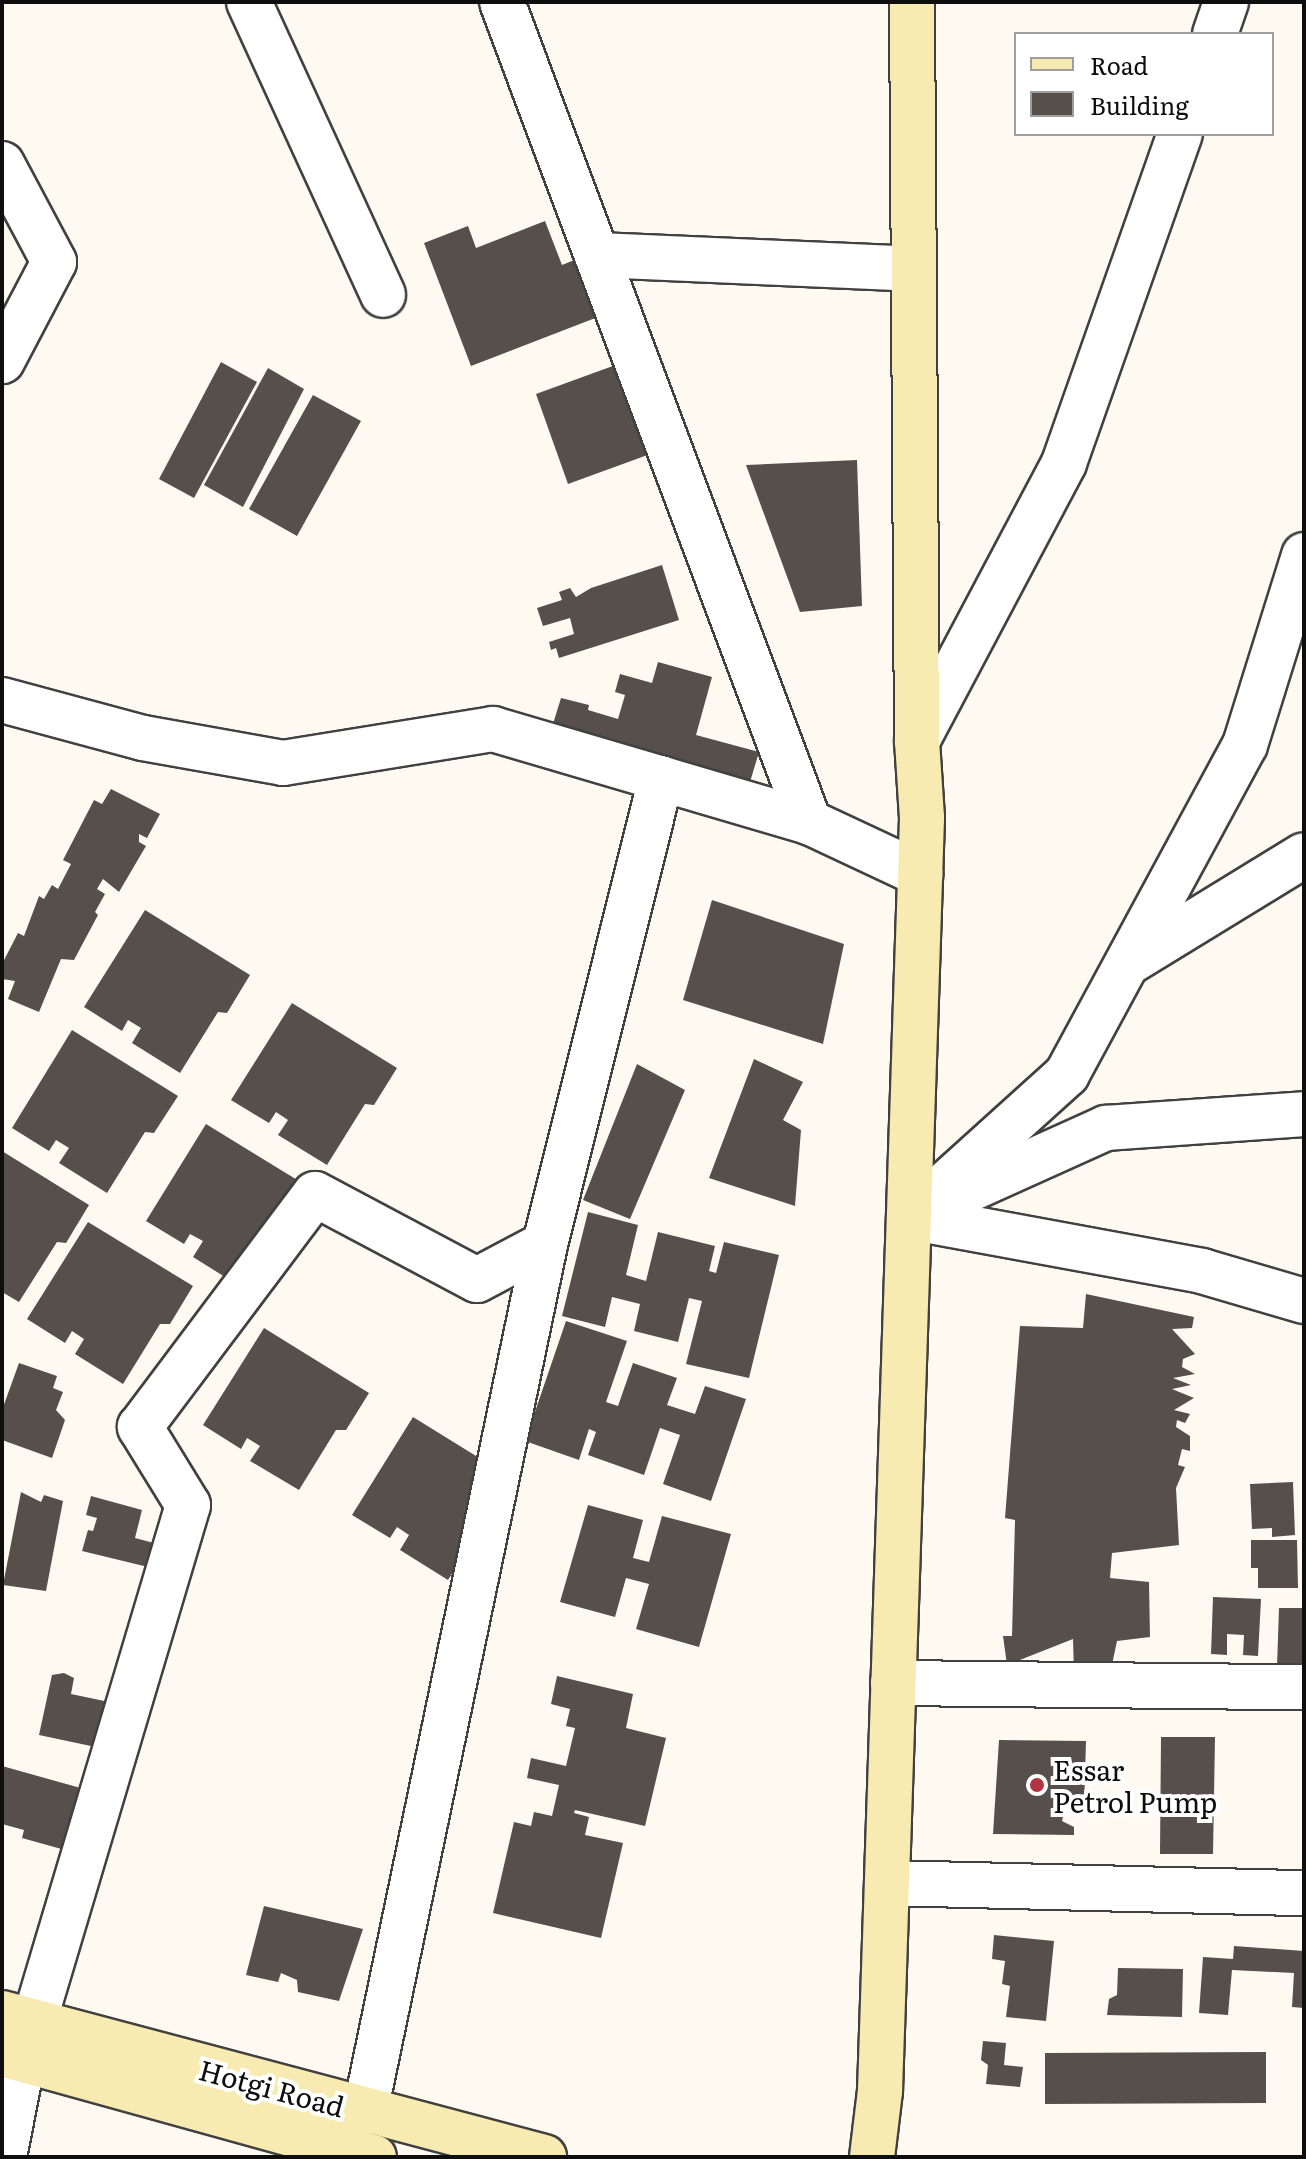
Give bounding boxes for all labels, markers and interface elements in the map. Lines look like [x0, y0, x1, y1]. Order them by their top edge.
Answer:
legend [1014, 32, 1274, 136]
text: Road [1090, 47, 1148, 82]
text: Building [1090, 87, 1189, 122]
place label: Essar Petrol Pump [1053, 1752, 1217, 1818]
marker: Essar Petrol Pump [1028, 1776, 1046, 1794]
street label: Hotgi Road [196, 2051, 348, 2123]

